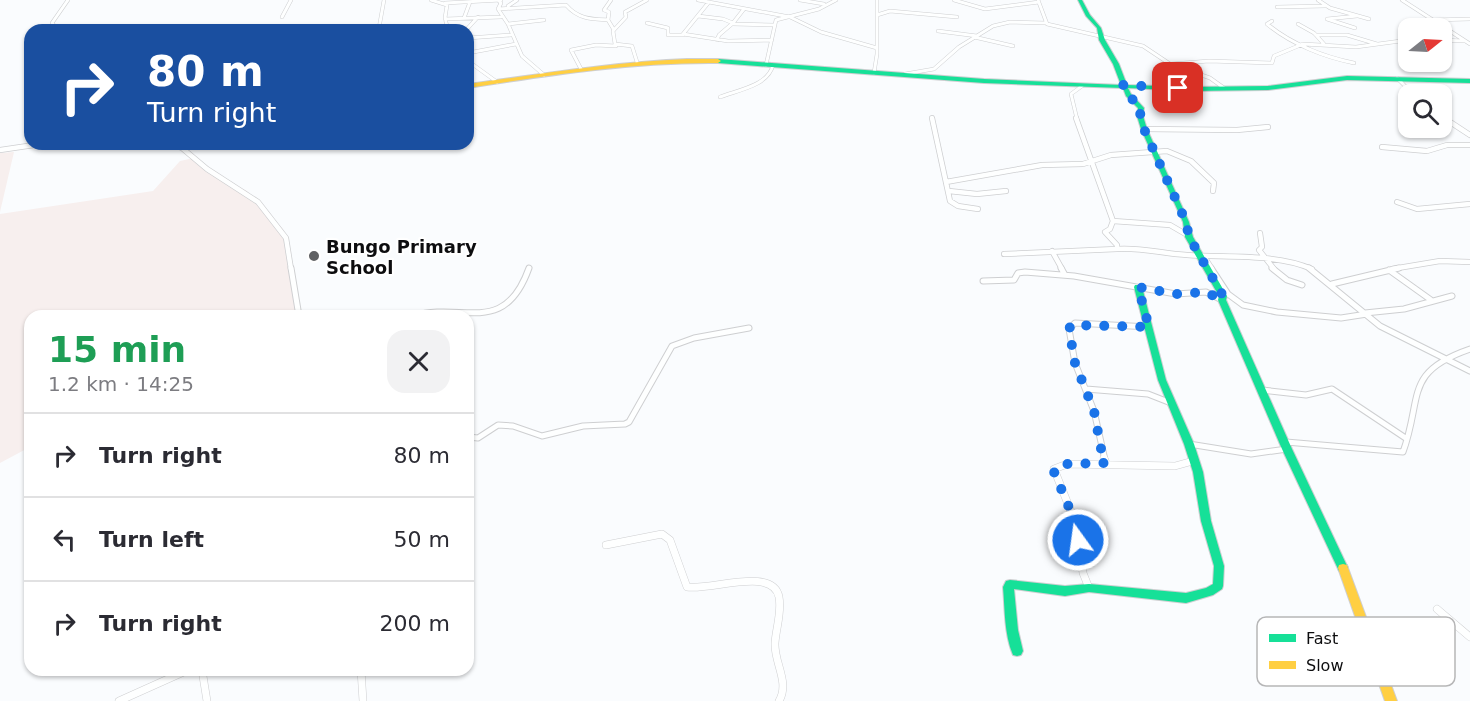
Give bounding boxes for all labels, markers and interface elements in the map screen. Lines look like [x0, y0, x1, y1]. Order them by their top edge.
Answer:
north arrow [1398, 18, 1452, 72]
map controls [1398, 18, 1452, 138]
text: 80 m [147, 47, 264, 96]
icon: right [48, 48, 126, 126]
pin [1152, 62, 1203, 113]
icon: arrive [1161, 71, 1194, 104]
button: search [1398, 84, 1452, 138]
text: Turn right [147, 97, 276, 128]
place label: Bungo Primary School [326, 236, 477, 278]
marker: Bungo Primary School [307, 249, 321, 263]
text: 15 min [48, 329, 186, 370]
button: close [387, 330, 450, 393]
text: 1.2 km · 14:25 [48, 372, 194, 396]
icon: right [48, 439, 81, 472]
text: Turn right [99, 443, 222, 468]
text: 80 m [394, 443, 450, 468]
position arrow [1046, 508, 1110, 572]
icon: left [48, 523, 81, 556]
text: Turn left [99, 527, 204, 552]
text: 50 m [394, 527, 450, 552]
icon: right [48, 607, 81, 640]
text: Turn right [99, 611, 222, 636]
text: 200 m [380, 611, 450, 636]
legend [1257, 617, 1455, 686]
text: Fast [1306, 629, 1338, 648]
text: Slow [1306, 656, 1343, 675]

